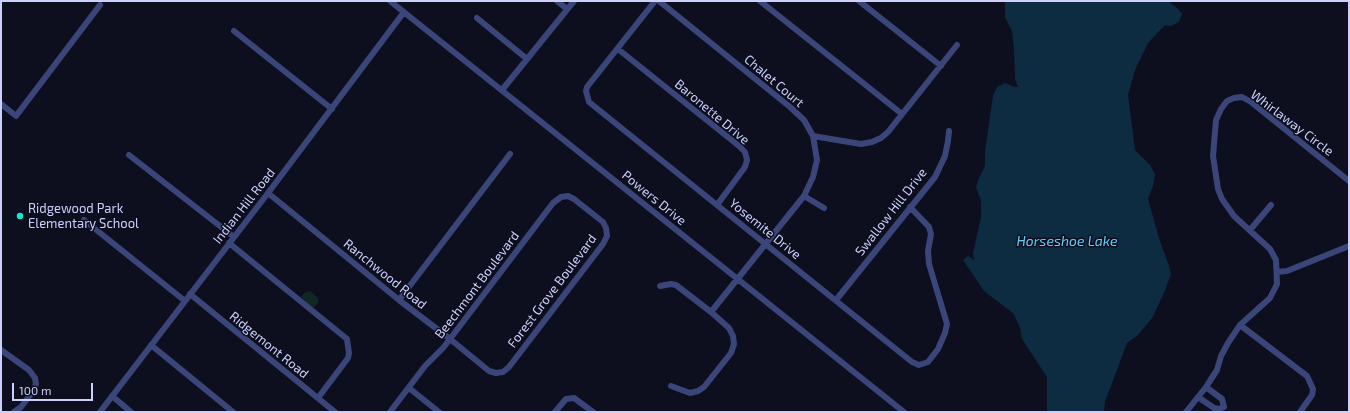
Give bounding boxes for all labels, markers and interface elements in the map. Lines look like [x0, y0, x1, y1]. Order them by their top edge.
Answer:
street label: Chalet Court [741, 52, 807, 110]
street label: Baronette Drive [671, 76, 753, 148]
street label: Whirlaway Circle [1247, 87, 1337, 159]
street label: Indian Hill Road [210, 165, 278, 247]
street label: Swallow Hill Drive [852, 165, 930, 259]
street label: Powers Drive [619, 167, 689, 229]
street label: Yosemite Drive [726, 195, 804, 263]
place label: Ridgewood Park Elementary School [28, 201, 139, 232]
marker: Ridgewood Park Elementary School [15, 211, 25, 221]
street label: Beechmont Boulevard [432, 228, 522, 342]
street label: Forest Grove Boulevard [504, 231, 600, 351]
water label: Horseshoe Lake [1017, 233, 1117, 249]
street label: Ranchwood Road [340, 236, 430, 312]
street label: Ridgemont Road [226, 308, 312, 382]
scale bar [14, 375, 95, 401]
text: 100 m [19, 383, 51, 397]

